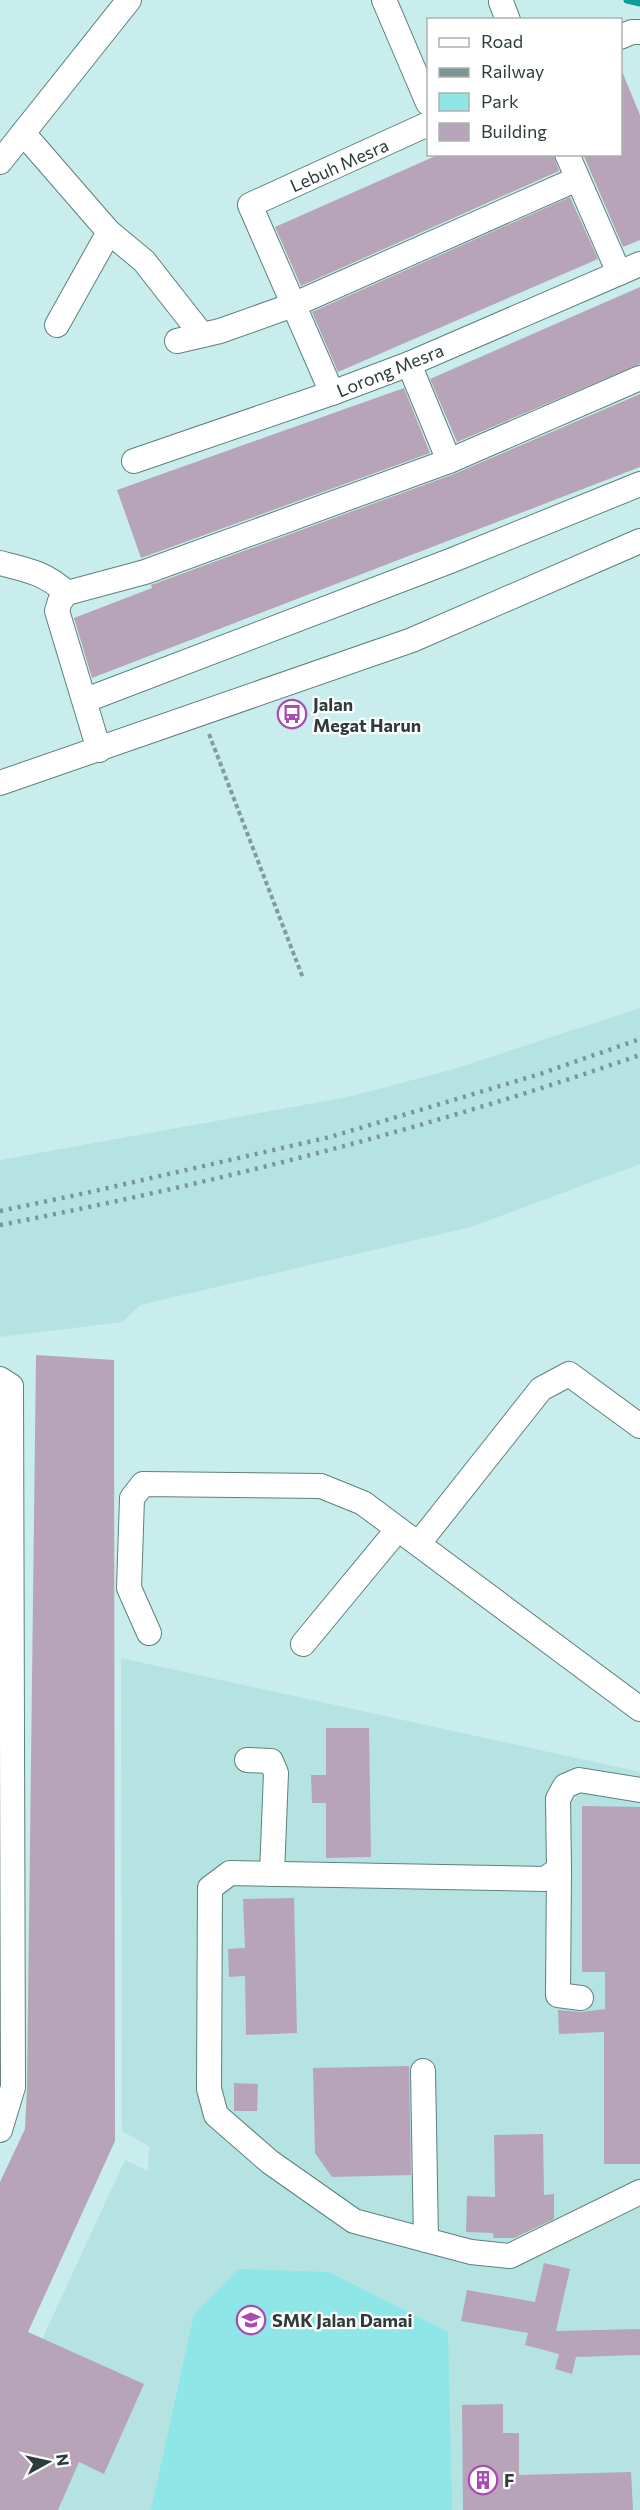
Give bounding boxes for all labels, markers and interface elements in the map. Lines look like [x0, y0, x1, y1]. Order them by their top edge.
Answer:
legend [427, 18, 622, 156]
text: Road [481, 30, 523, 52]
text: Railway [481, 60, 544, 82]
text: Park [481, 90, 519, 112]
text: Building [481, 120, 547, 142]
street label: Lebuh Mesra [286, 133, 392, 197]
street label: Lorong Mesra [333, 339, 447, 401]
place label: Jalan Megat Harun [313, 693, 421, 736]
bus stop icon: Jalan Megat Harun [276, 698, 308, 730]
school or university icon: SMK Jalan Damai [235, 2304, 267, 2336]
place label: SMK Jalan Damai [272, 2309, 413, 2331]
north arrow [18, 2432, 78, 2492]
text: N [53, 2453, 74, 2467]
building icon: F [467, 2464, 499, 2496]
place label: F [504, 2469, 514, 2491]

